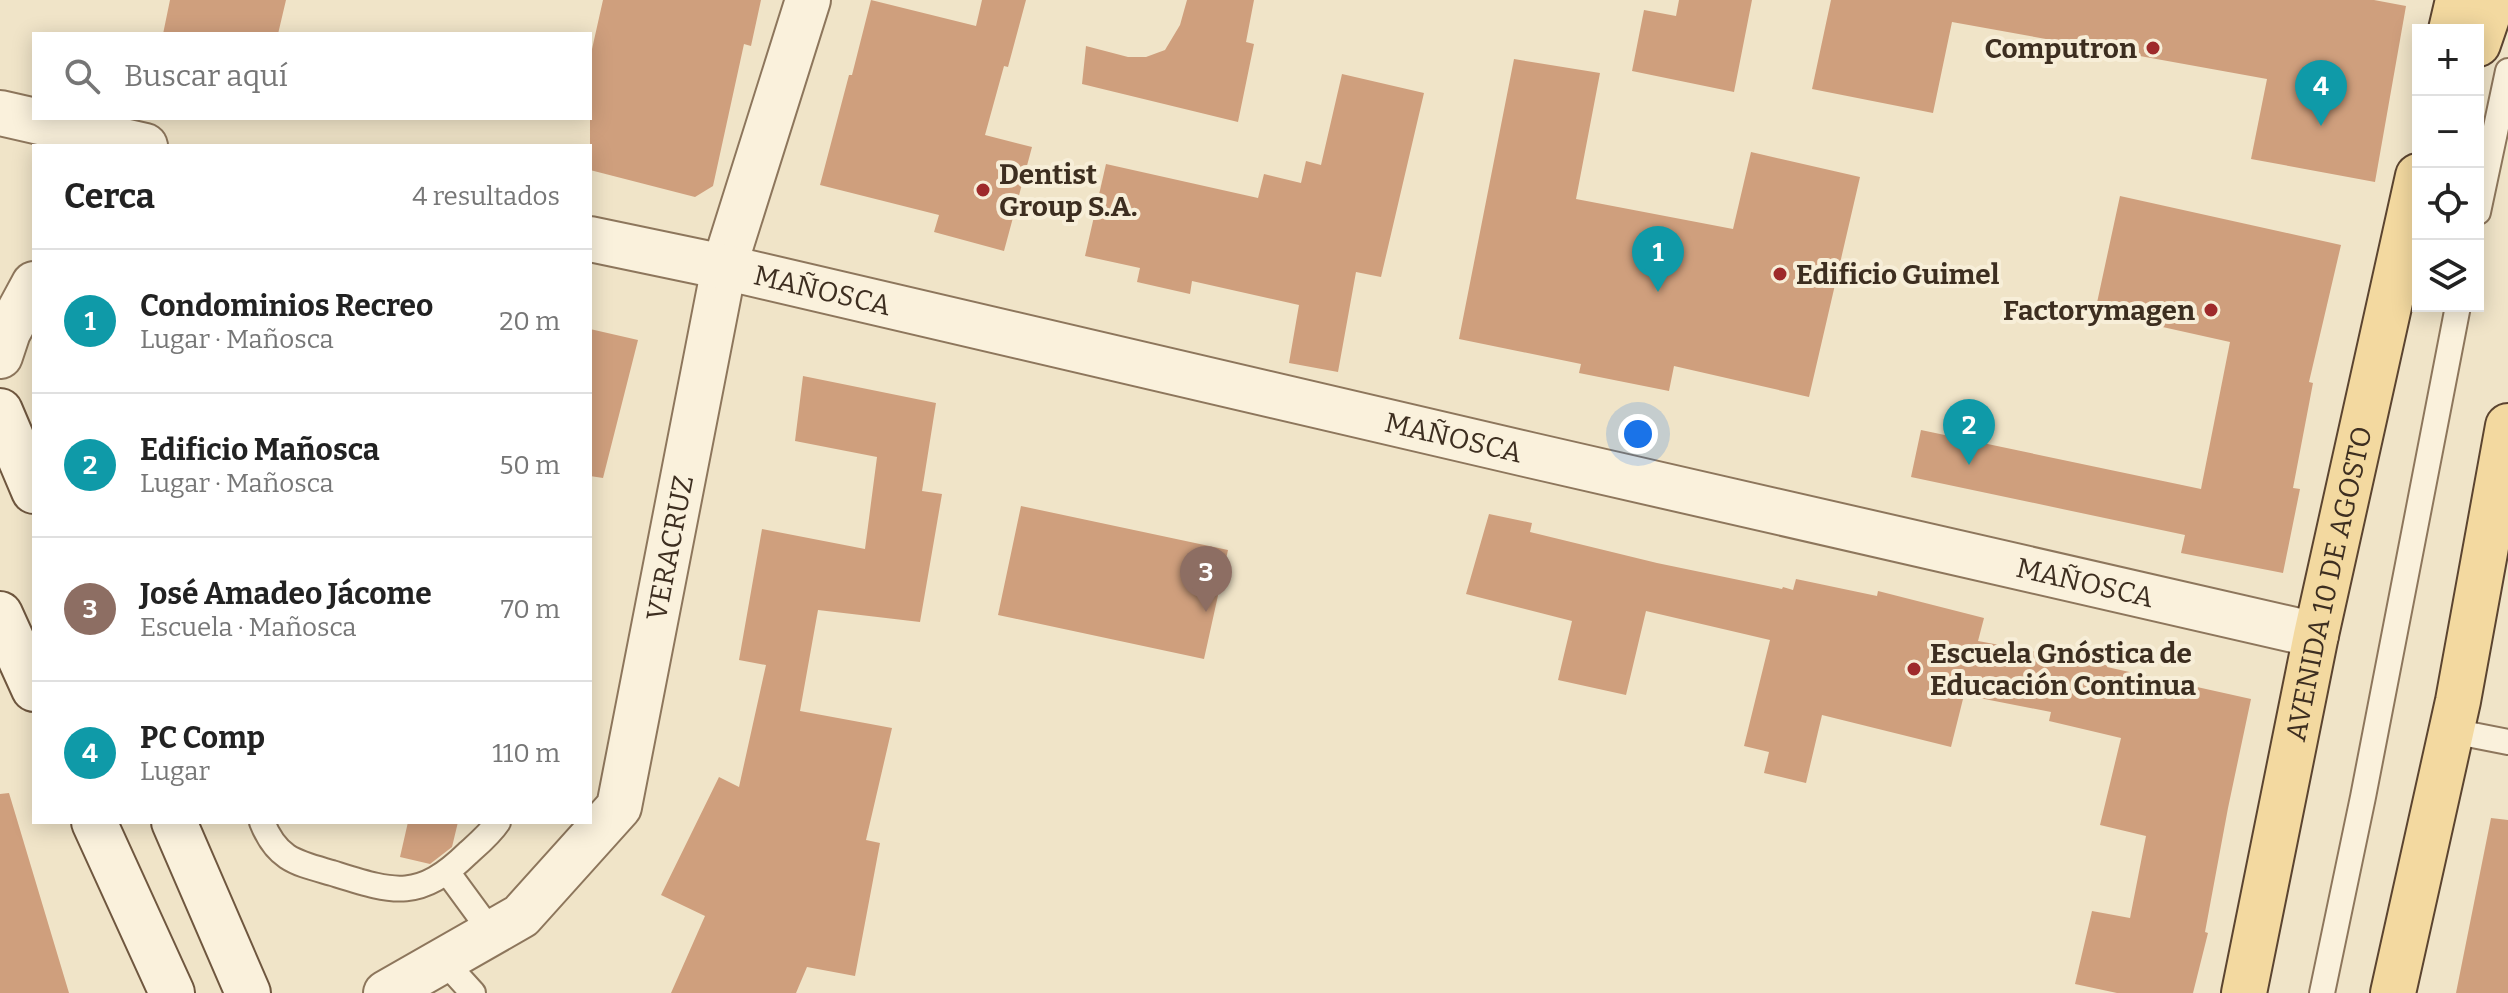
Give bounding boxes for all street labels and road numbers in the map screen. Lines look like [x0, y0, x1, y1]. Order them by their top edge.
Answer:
street label: MAÑOSCA [751, 259, 894, 322]
street label: MAÑOSCA [1382, 406, 1525, 470]
street label: AVENIDA 10 DE AGOSTO [2279, 423, 2379, 744]
street label: VERACRUZ [640, 473, 700, 623]
street label: MAÑOSCA [2013, 551, 2157, 614]

